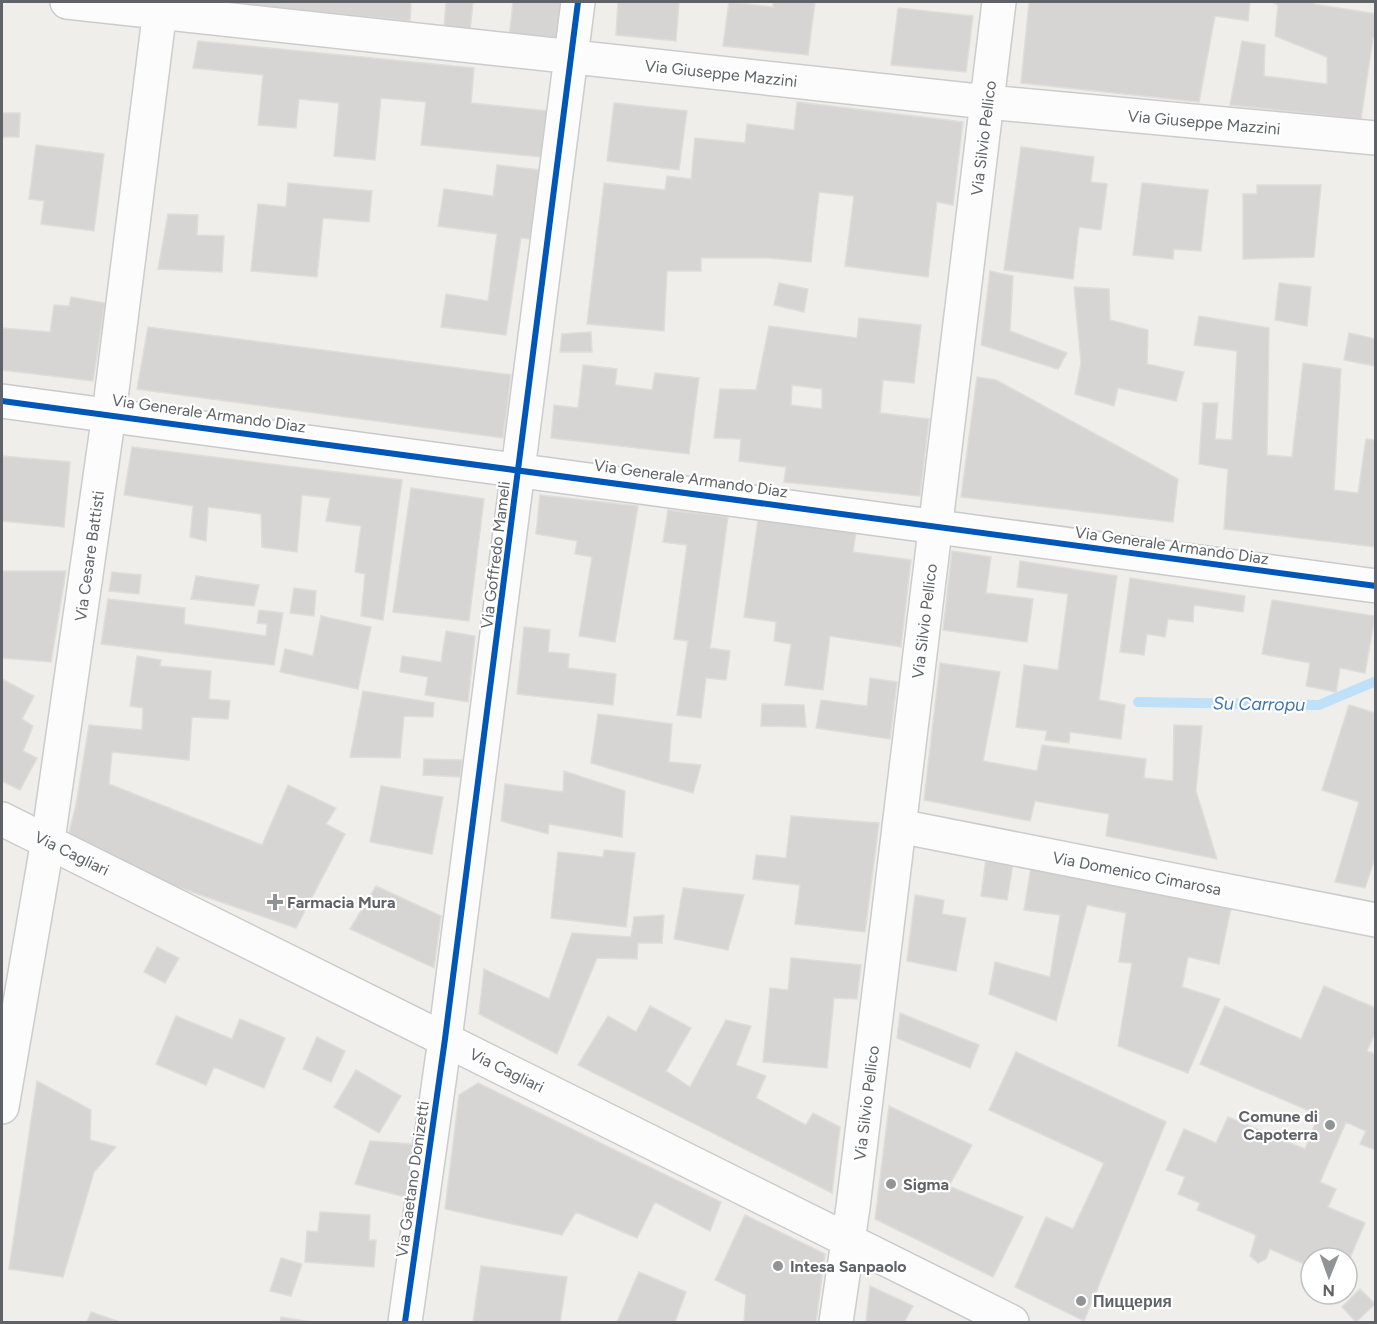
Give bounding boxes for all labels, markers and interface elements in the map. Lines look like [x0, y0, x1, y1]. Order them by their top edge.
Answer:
street label: Via Giuseppe Mazzini [644, 56, 798, 91]
street label: Via Silvio Pellico [967, 79, 1000, 197]
street label: Via Giuseppe Mazzini [1127, 106, 1281, 139]
street label: Via Generale Armando Diaz [111, 390, 307, 437]
street label: Via Generale Armando Diaz [593, 455, 789, 502]
street label: Via Goffredo Mameli [477, 480, 514, 630]
street label: Via Cesare Battisti [71, 489, 108, 623]
street label: Via Generale Armando Diaz [1074, 522, 1270, 569]
street label: Via Silvio Pellico [908, 562, 941, 680]
water label: Su Carropu [1213, 692, 1305, 716]
street label: Via Cagliari [31, 827, 112, 880]
street label: Via Domenico Cimarosa [1051, 848, 1223, 899]
place label: Farmacia Mura [287, 893, 395, 912]
marker: Farmacia Mura [268, 895, 282, 909]
street label: Via Cagliari [466, 1044, 547, 1097]
street label: Via Silvio Pellico [850, 1044, 883, 1162]
street label: Via Gaetano Donizetti [392, 1100, 433, 1258]
place label: Comune di Capoterra [1239, 1107, 1318, 1144]
marker: Comune di Capoterra [1323, 1118, 1337, 1132]
place label: Sigma [903, 1175, 949, 1194]
marker: Sigma [884, 1177, 898, 1191]
north arrow [1299, 1246, 1359, 1306]
place label: Intesa Sanpaolo [790, 1257, 907, 1276]
marker: Intesa Sanpaolo [771, 1259, 785, 1273]
text: N [1322, 1281, 1335, 1300]
place label: Пиццерия [1093, 1292, 1172, 1311]
marker: Пиццерия [1074, 1294, 1088, 1308]

